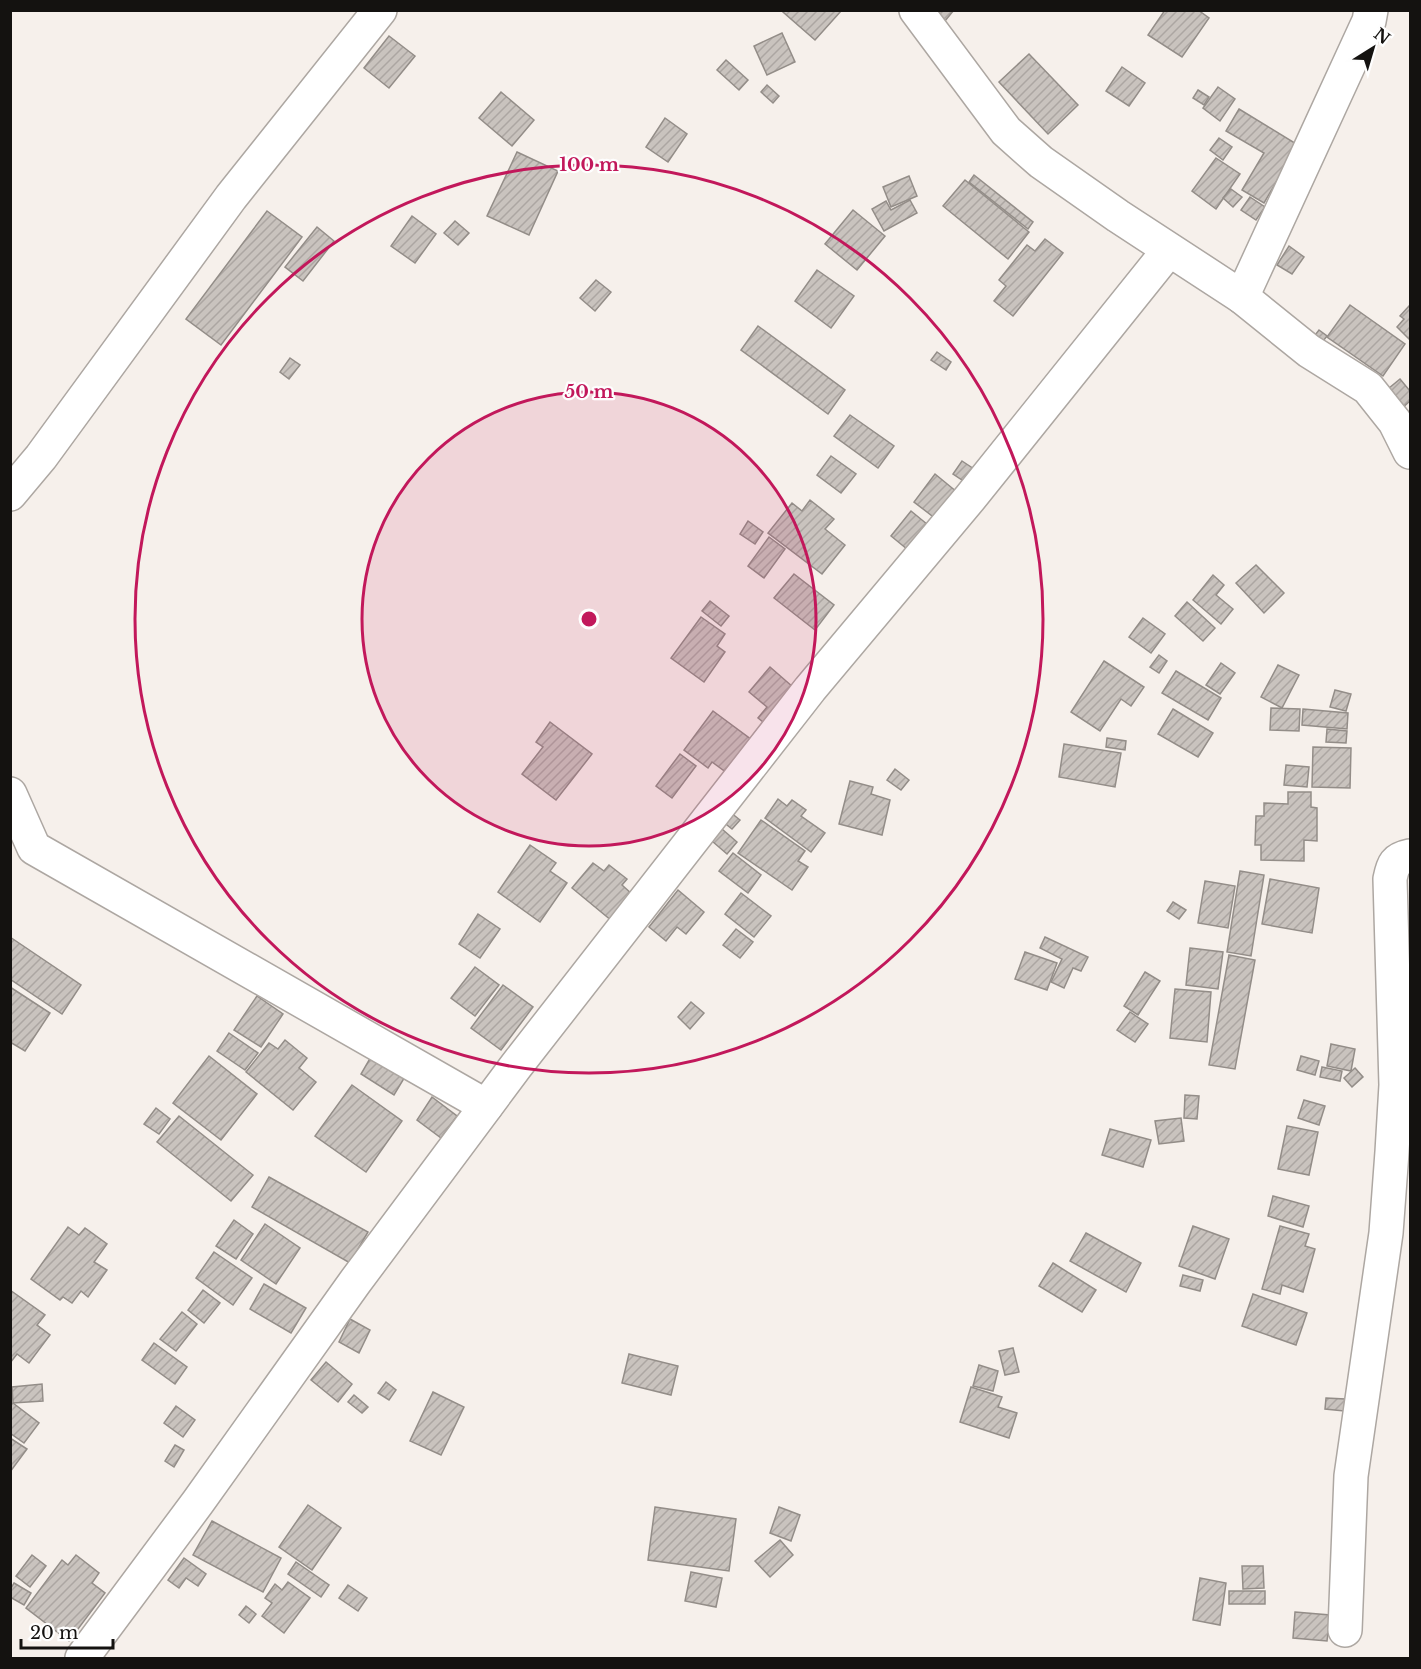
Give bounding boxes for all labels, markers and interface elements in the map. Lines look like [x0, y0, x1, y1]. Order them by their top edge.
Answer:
north arrow [1343, 18, 1403, 78]
text: N [1370, 24, 1394, 49]
text: 100 m [559, 154, 619, 176]
text: 50 m [565, 381, 614, 403]
centre of rings [579, 609, 599, 629]
scale bar [21, 1612, 112, 1650]
text: 20 m [30, 1622, 78, 1644]

